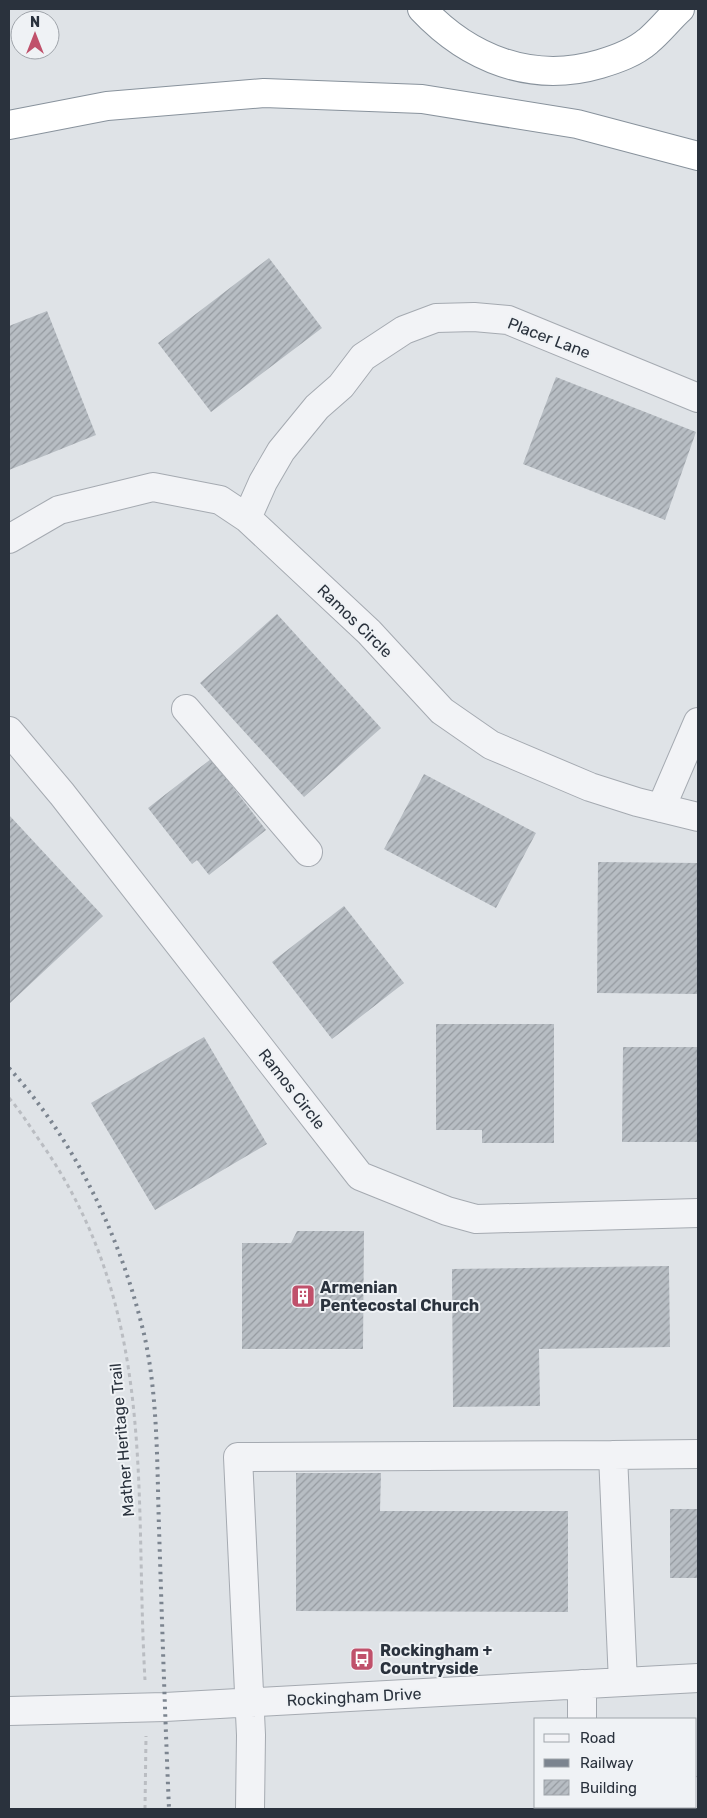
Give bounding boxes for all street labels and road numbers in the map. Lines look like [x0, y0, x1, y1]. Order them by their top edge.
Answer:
street label: Placer Lane [505, 314, 593, 362]
street label: Ramos Circle [314, 580, 396, 662]
street label: Ramos Circle [255, 1045, 329, 1133]
street label: Mather Heritage Trail [106, 1362, 138, 1518]
street label: Rockingham Drive [286, 1684, 422, 1710]

